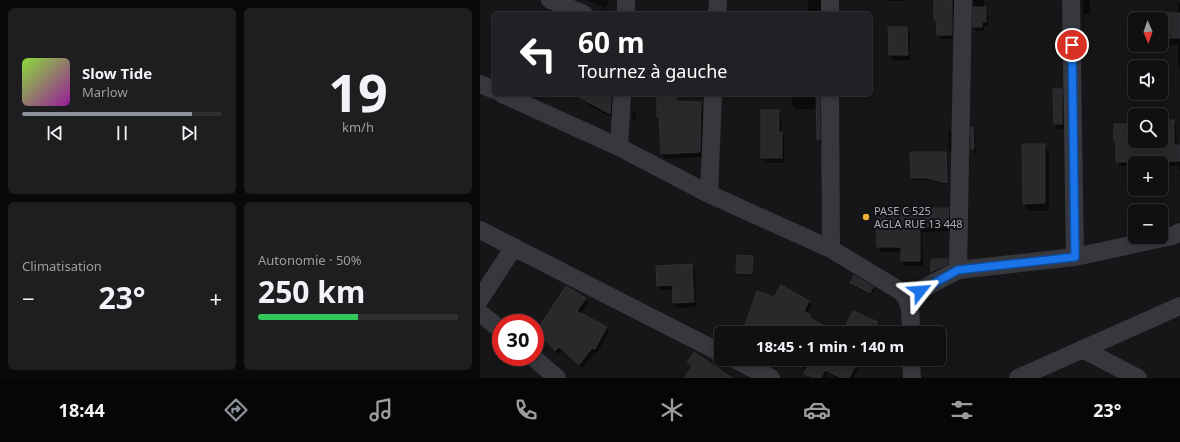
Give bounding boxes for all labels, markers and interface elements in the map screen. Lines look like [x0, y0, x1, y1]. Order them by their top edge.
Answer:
north arrow [1128, 12, 1168, 52]
map controls [1128, 12, 1168, 244]
text: 60 m [578, 23, 645, 61]
icon: left [512, 28, 564, 80]
pin [1055, 28, 1089, 62]
icon: arrive [1061, 34, 1083, 56]
text: 19 [328, 56, 388, 127]
text: Tournez à gauche [578, 59, 727, 83]
button: sound [1128, 60, 1168, 100]
text: Slow Tide [82, 63, 152, 83]
text: Marlow [82, 83, 128, 101]
button: search [1128, 108, 1168, 148]
text: km/h [342, 118, 374, 136]
icon: previous [44, 122, 66, 144]
icon: pause [111, 122, 133, 144]
icon: next [178, 122, 200, 144]
button: + [1128, 156, 1168, 196]
place label: PASE C 525 AGLA RUE 13 448 [874, 203, 963, 231]
button: − [1128, 204, 1168, 244]
marker: PASE C 525 AGLA RUE 13 448 [861, 212, 871, 222]
text: Autonomie · 50% [258, 251, 362, 269]
text: Climatisation [22, 257, 102, 275]
position arrow [899, 270, 941, 312]
text: 250 km [258, 271, 365, 312]
text: 23° [98, 277, 146, 318]
text: − [22, 283, 35, 313]
text: + [209, 283, 222, 313]
speed limit sign: 30 [492, 314, 544, 366]
text: 18:45 · 1 min · 140 m [756, 336, 904, 356]
icon: directions [222, 396, 250, 424]
icon: music [367, 396, 395, 424]
icon: phone [512, 396, 540, 424]
icon: climate [658, 396, 686, 424]
icon: car [803, 396, 831, 424]
icon: filters [948, 396, 976, 424]
text: 18:44 [59, 398, 105, 422]
text: 23° [1093, 398, 1121, 422]

